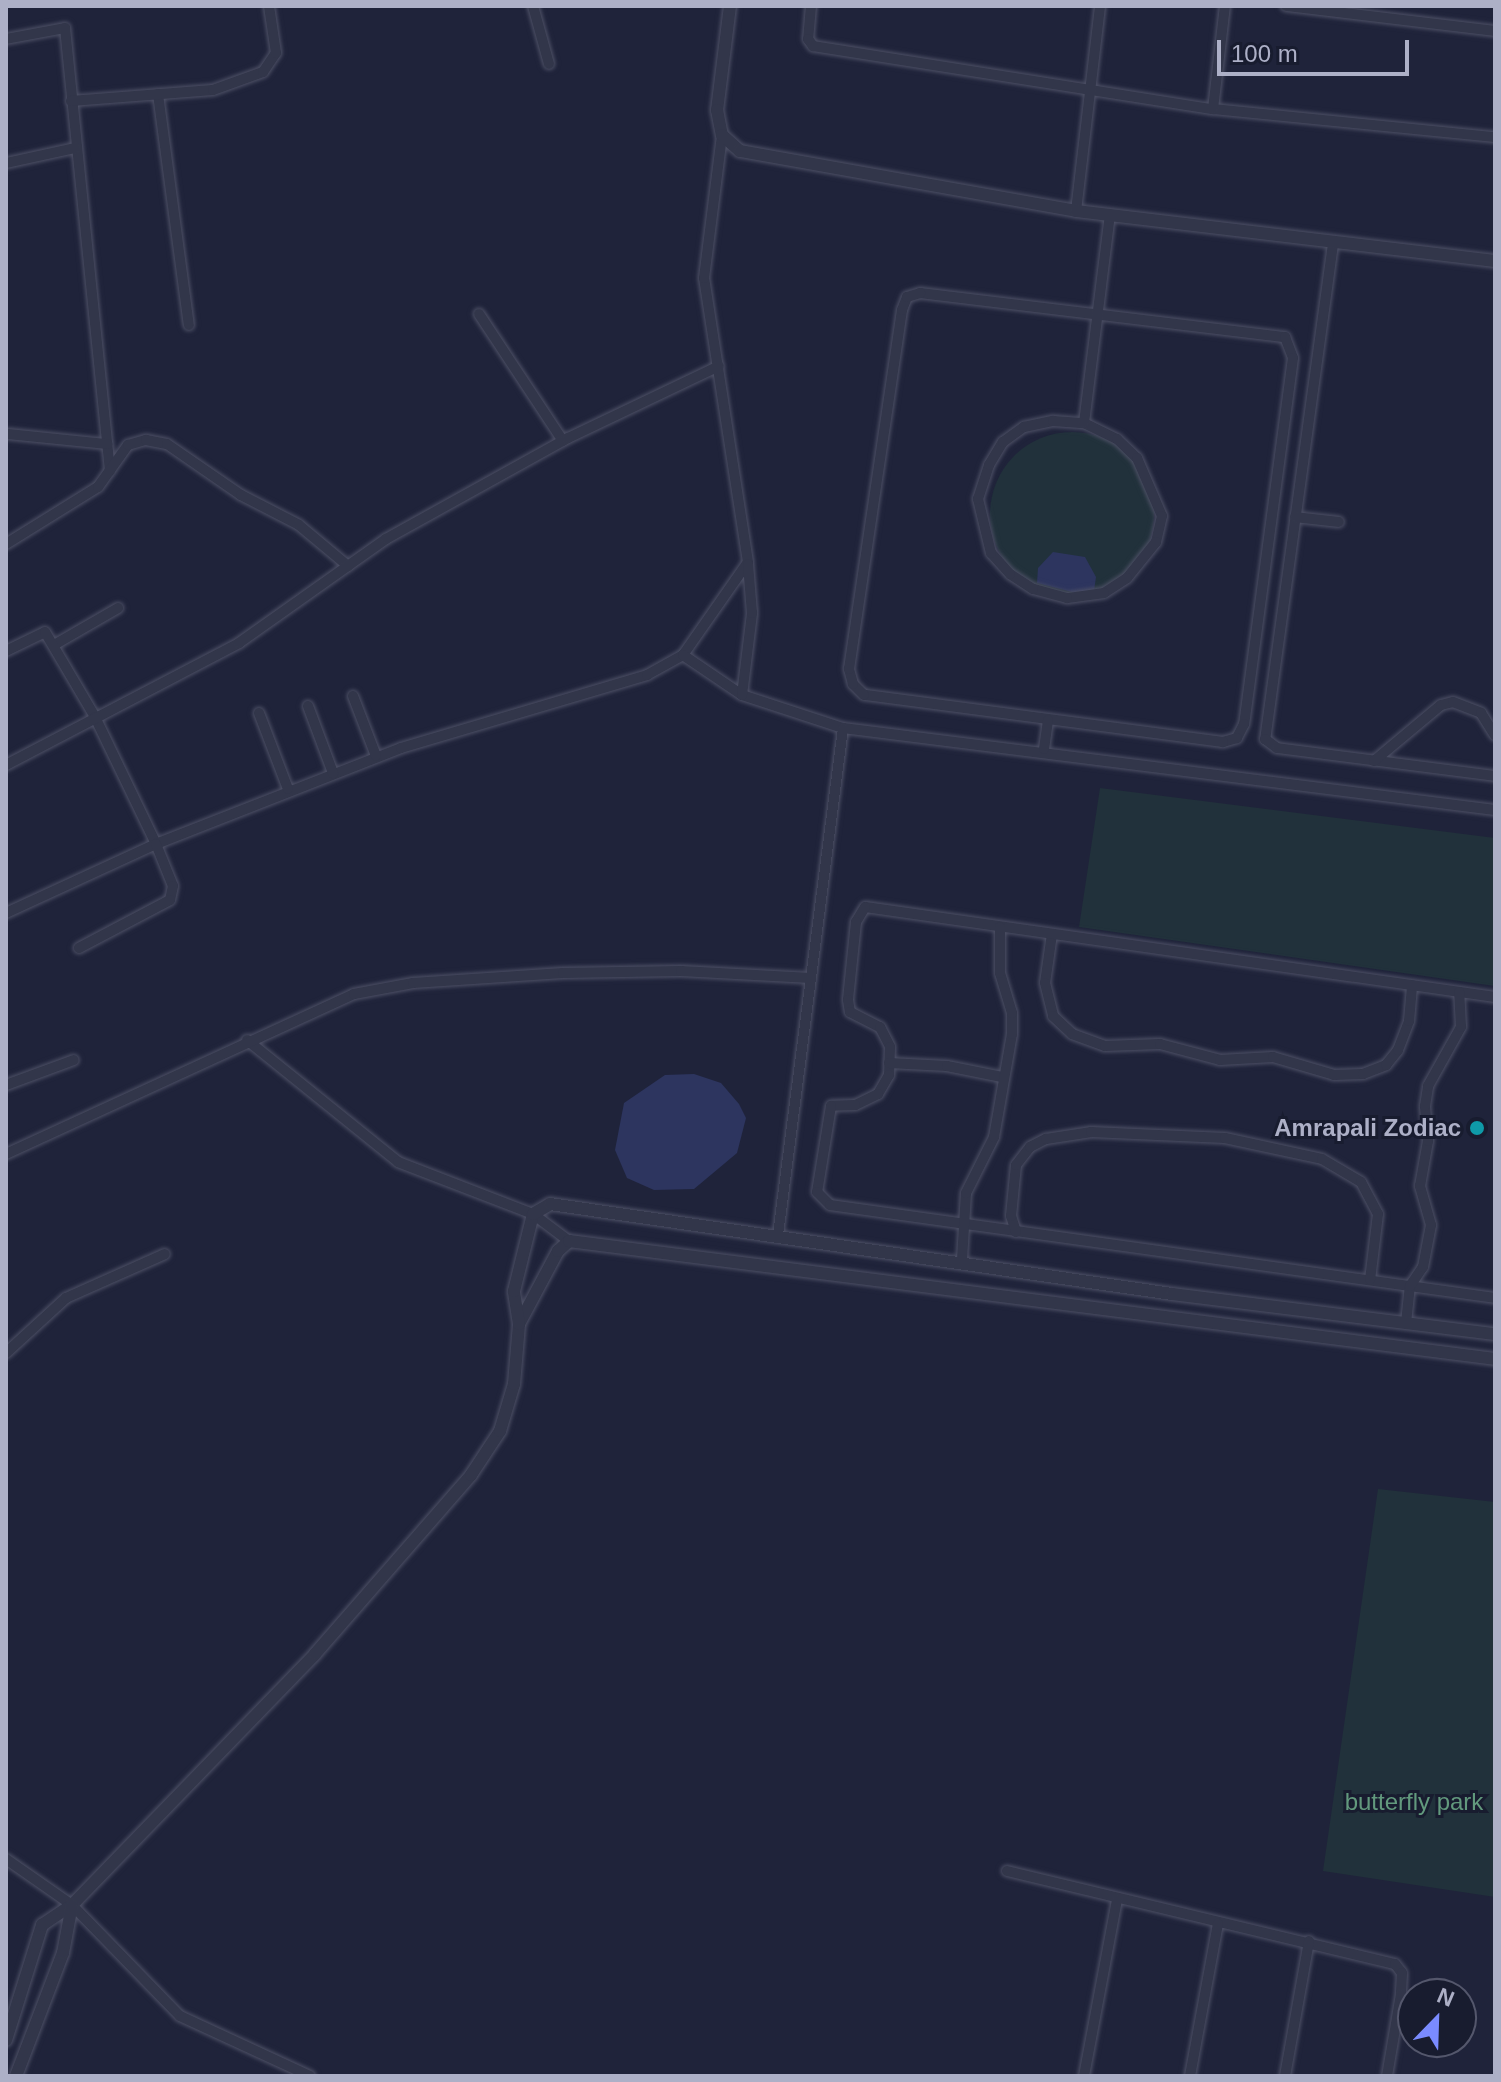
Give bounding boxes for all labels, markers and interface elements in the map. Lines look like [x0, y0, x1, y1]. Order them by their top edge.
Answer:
scale bar [1221, 24, 1413, 74]
text: 100 m [1231, 40, 1298, 67]
place label: Amrapali Zodiac [1274, 1114, 1461, 1142]
marker: Amrapali Zodiac [1468, 1119, 1486, 1137]
park label: butterfly park [1345, 1788, 1483, 1816]
north arrow [1397, 1978, 1477, 2058]
text: N [1434, 1983, 1458, 2012]

